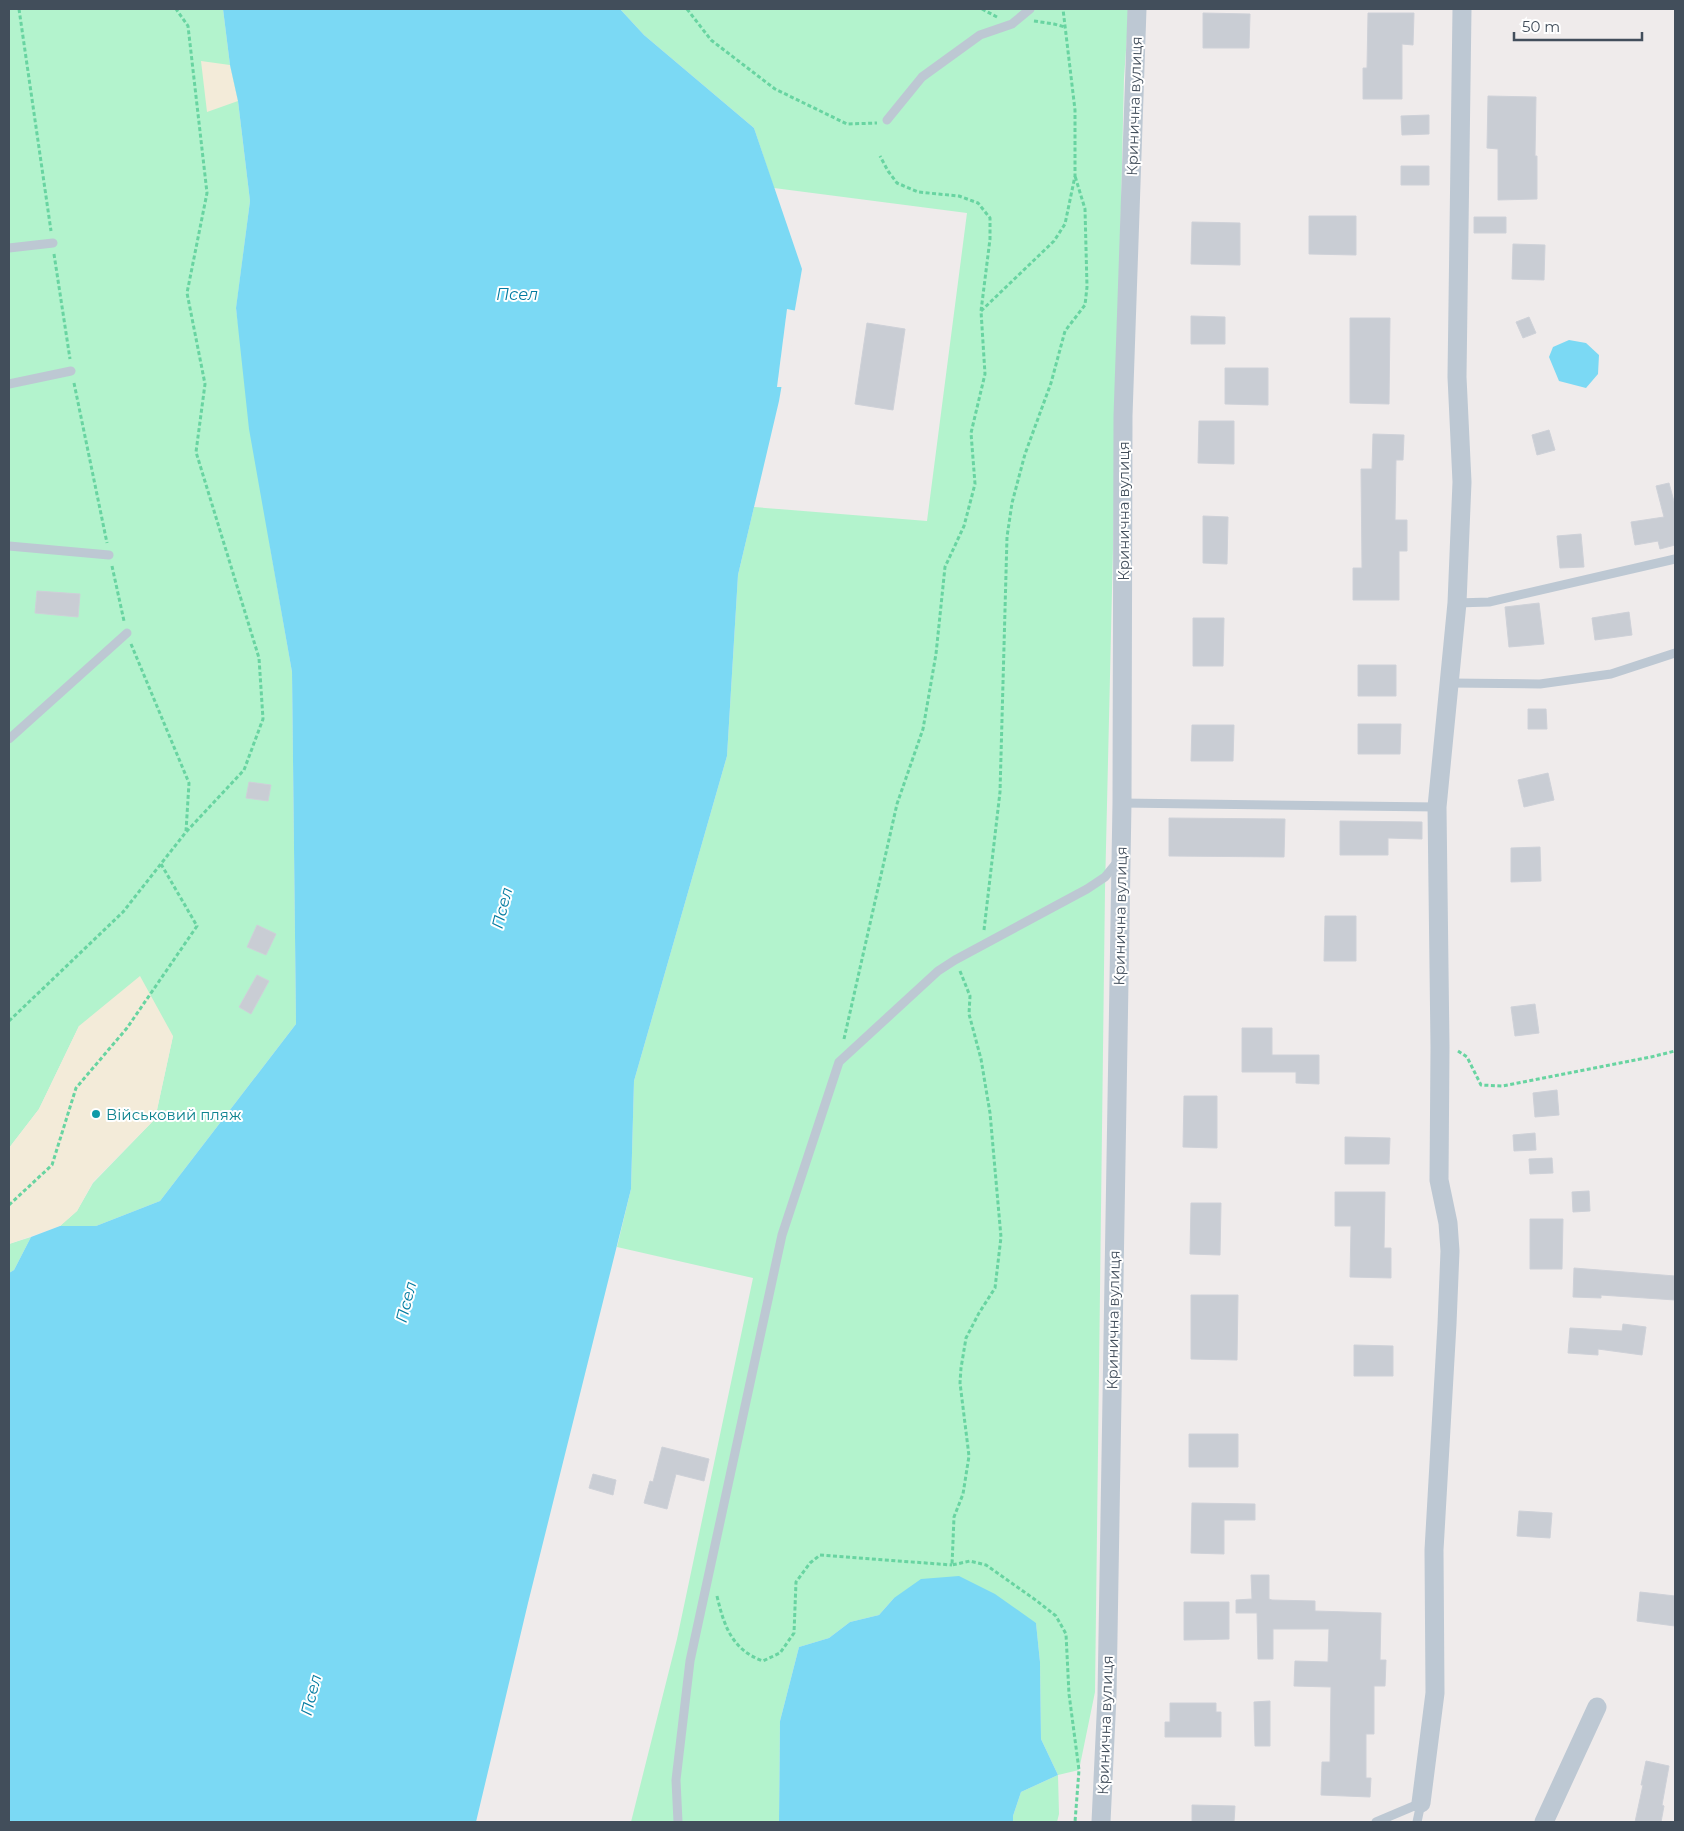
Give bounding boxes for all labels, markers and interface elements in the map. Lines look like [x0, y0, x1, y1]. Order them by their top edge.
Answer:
scale bar [1514, 10, 1642, 42]
text: 50 m [1522, 17, 1560, 36]
street label: Кринична вулиця [1122, 36, 1146, 176]
water label: Псел [496, 285, 538, 304]
street label: Кринична вулиця [1114, 441, 1133, 581]
street label: Кринична вулиця [1109, 846, 1131, 986]
water label: Псел [488, 885, 516, 931]
place label: Військовий пляж [106, 1105, 242, 1124]
marker: Військовий пляж [90, 1108, 102, 1120]
street label: Кринична вулиця [1102, 1250, 1124, 1390]
water label: Псел [392, 1279, 420, 1325]
street label: Кринична вулиця [1093, 1655, 1117, 1795]
water label: Псел [297, 1672, 325, 1718]

